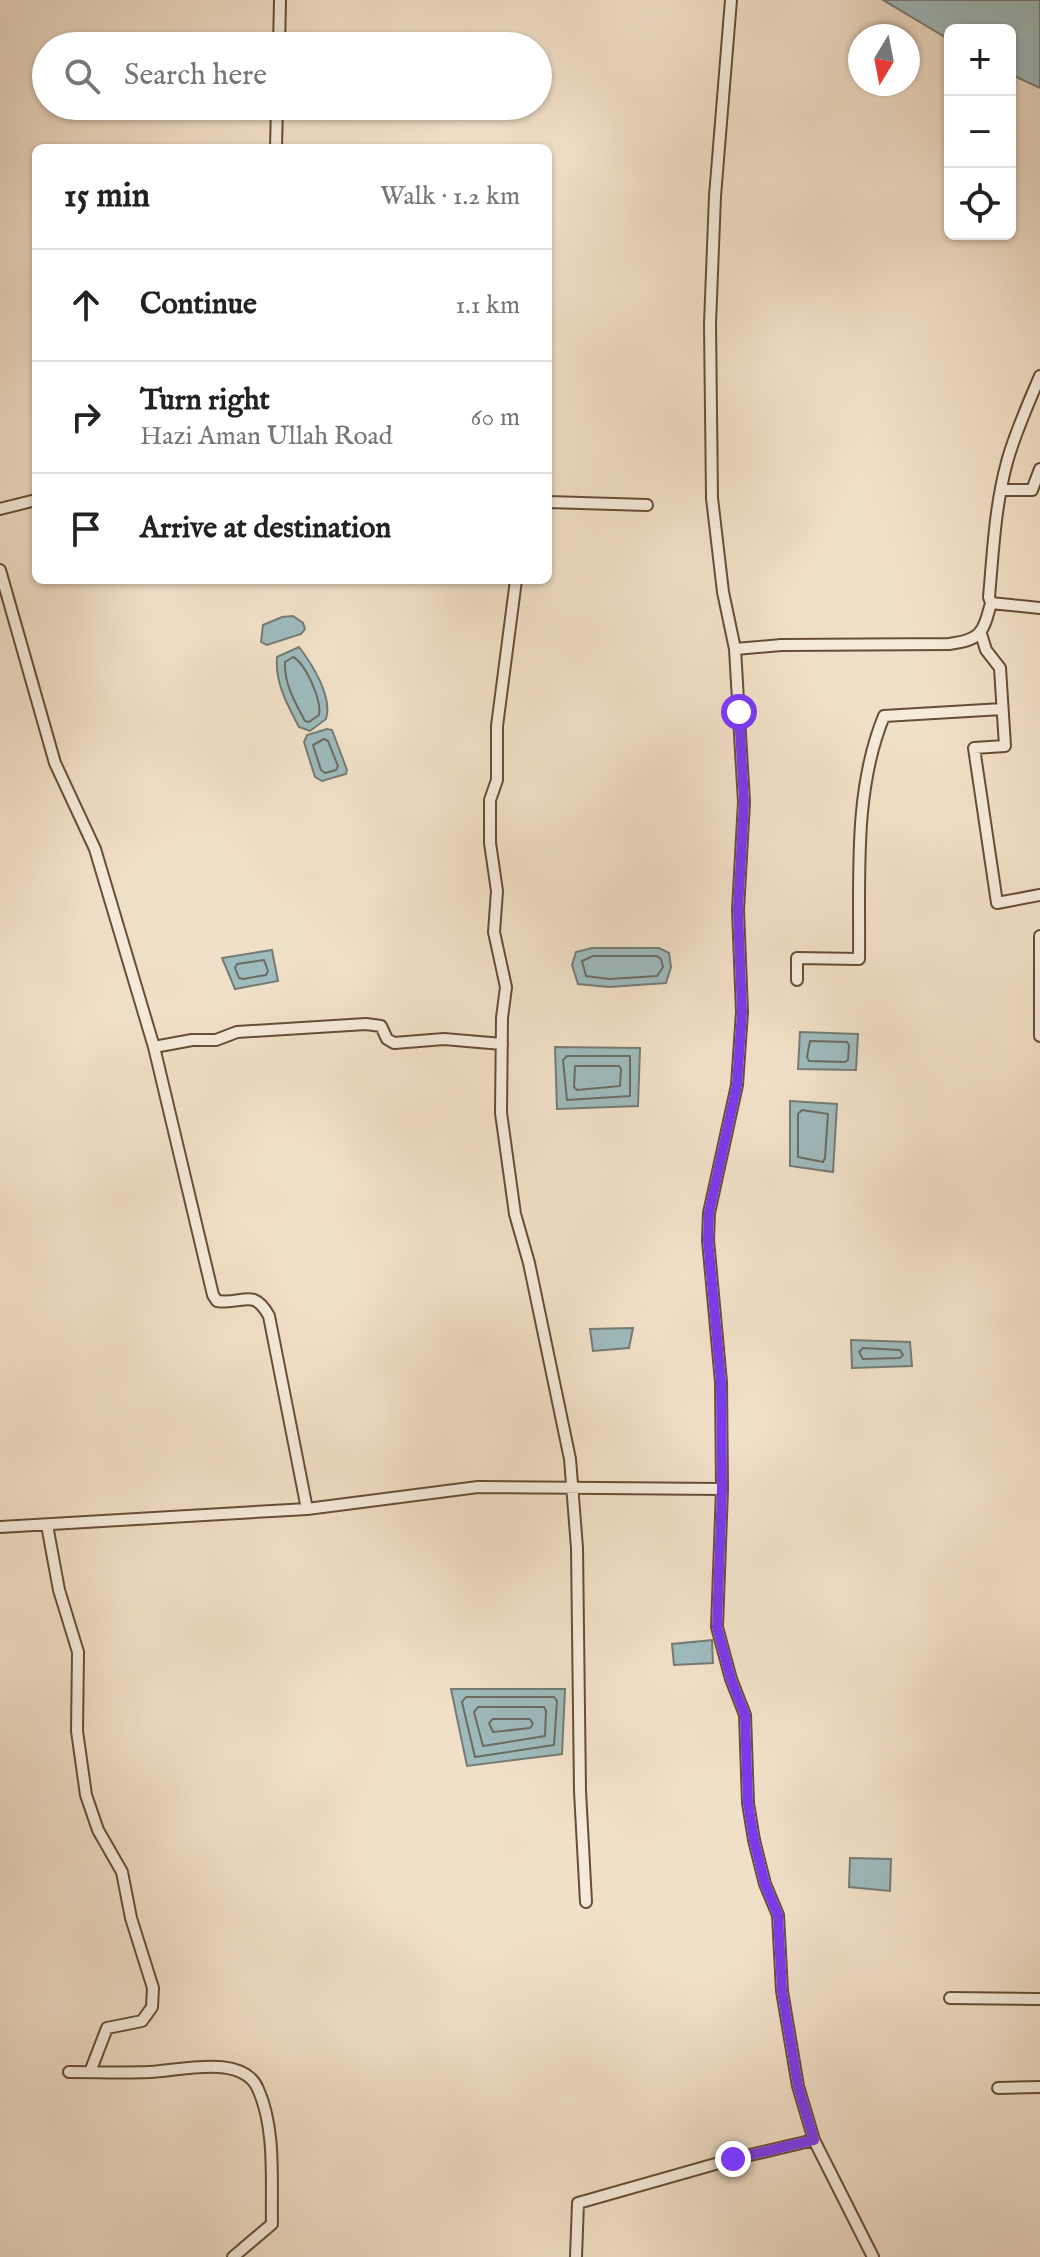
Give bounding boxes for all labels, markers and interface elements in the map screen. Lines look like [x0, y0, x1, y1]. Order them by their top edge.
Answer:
north arrow [848, 24, 920, 96]
map controls [944, 24, 1016, 240]
button: + [944, 24, 1016, 96]
search box [32, 32, 552, 120]
icon: search [60, 54, 104, 98]
text: Search here [124, 57, 267, 95]
button: − [944, 96, 1016, 168]
button: locate [944, 168, 1016, 240]
text: 15 min [64, 175, 150, 218]
text: Walk · 1.2 km [380, 180, 520, 213]
icon: ahead [64, 283, 108, 327]
text: Continue [140, 286, 257, 324]
text: 1.1 km [455, 289, 520, 322]
text: Turn right [140, 382, 270, 420]
icon: right [64, 395, 108, 439]
text: 60 m [471, 401, 520, 434]
text: Hazi Aman Ullah Road [140, 420, 393, 453]
icon: arrive [64, 507, 108, 551]
text: Arrive at destination [140, 510, 391, 548]
route start [721, 694, 757, 730]
route end [715, 2141, 751, 2177]

